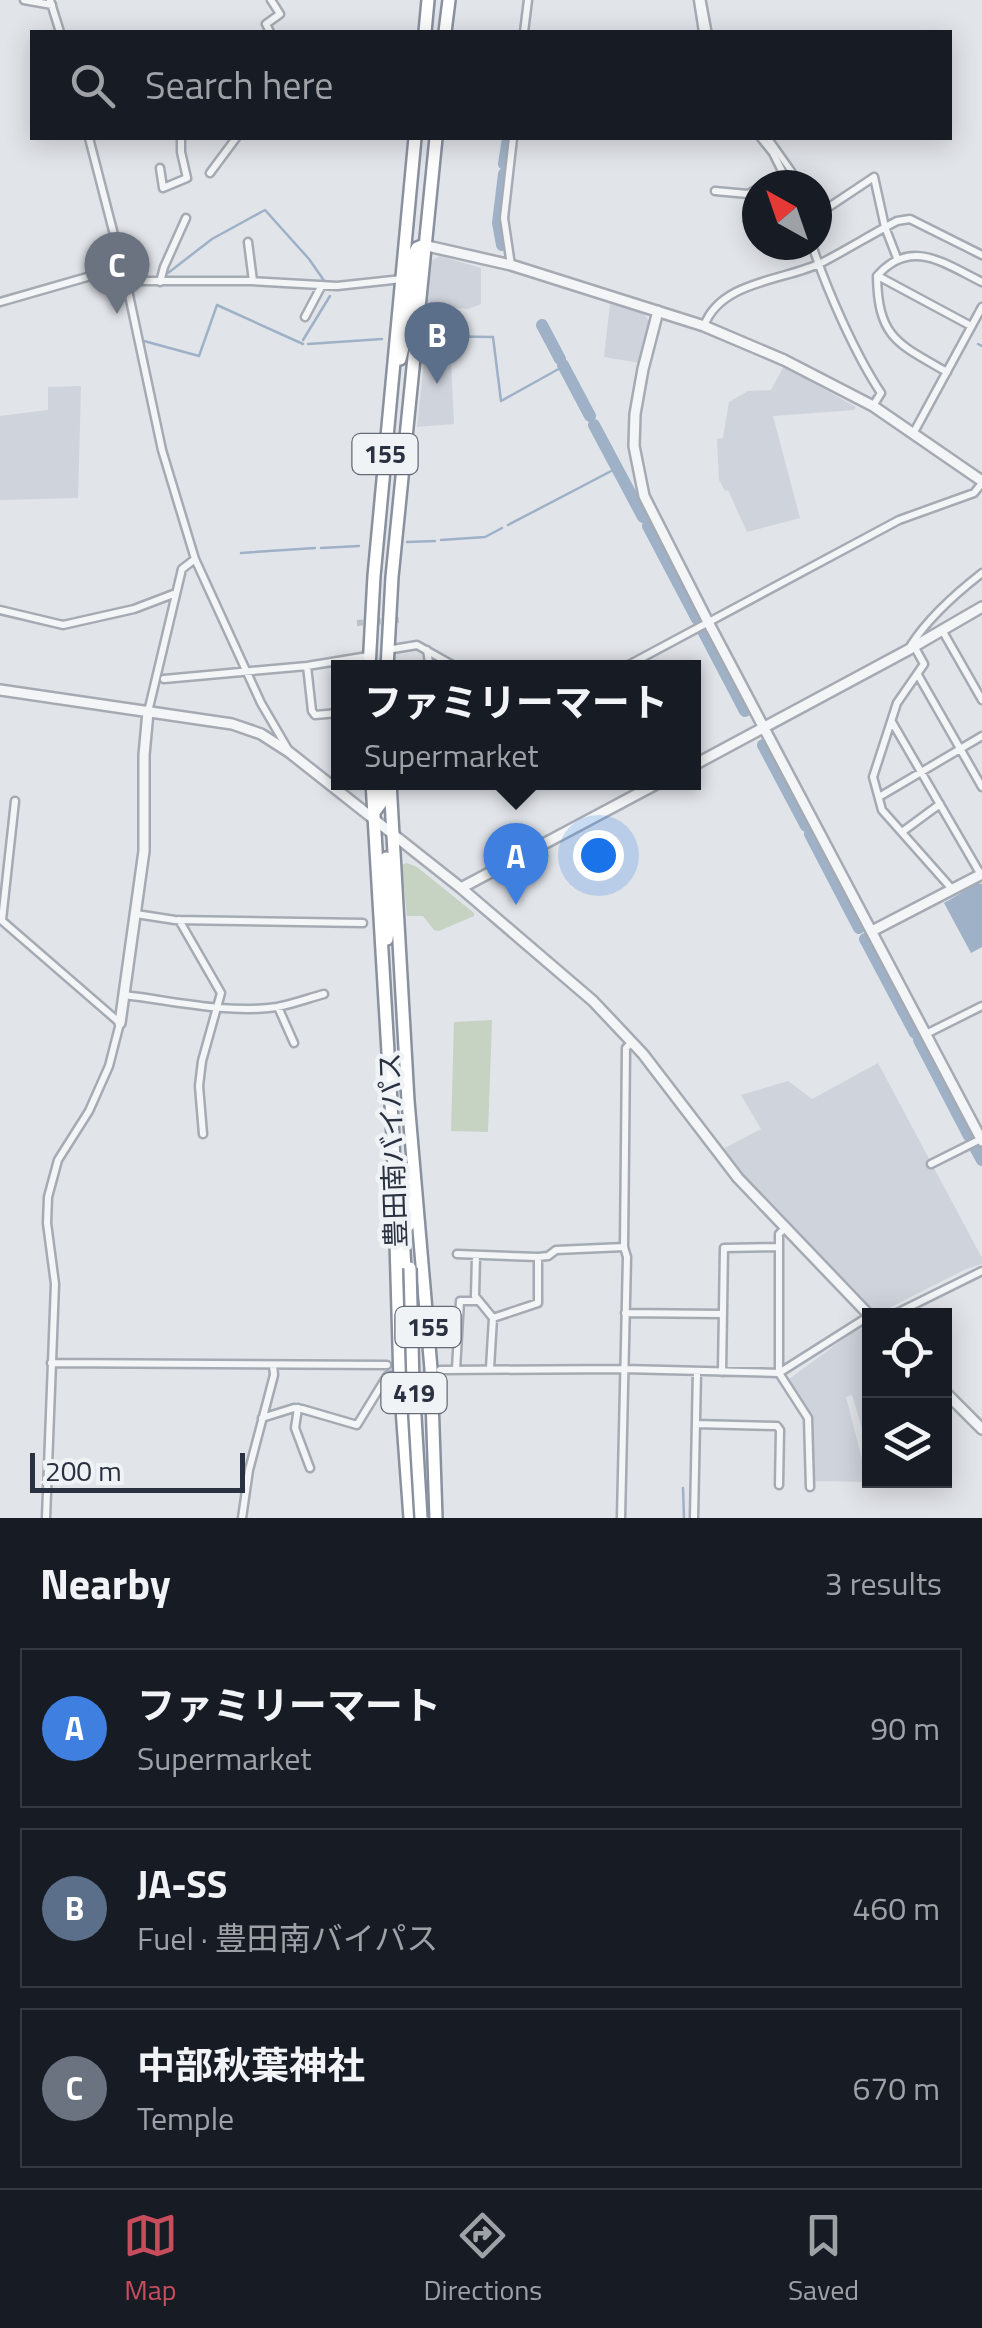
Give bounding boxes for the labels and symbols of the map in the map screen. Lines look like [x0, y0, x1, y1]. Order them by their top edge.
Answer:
north arrow [742, 170, 832, 260]
pin: C [84, 232, 150, 314]
pin: B [404, 302, 470, 384]
road number: 155 [352, 434, 418, 474]
pin: A [484, 822, 548, 905]
your location [573, 830, 624, 881]
street label: 豊田南バイパス [367, 1052, 417, 1248]
road number: 155 [396, 1307, 460, 1347]
road number: 419 [382, 1373, 446, 1413]
scale bar [30, 1448, 245, 1492]

